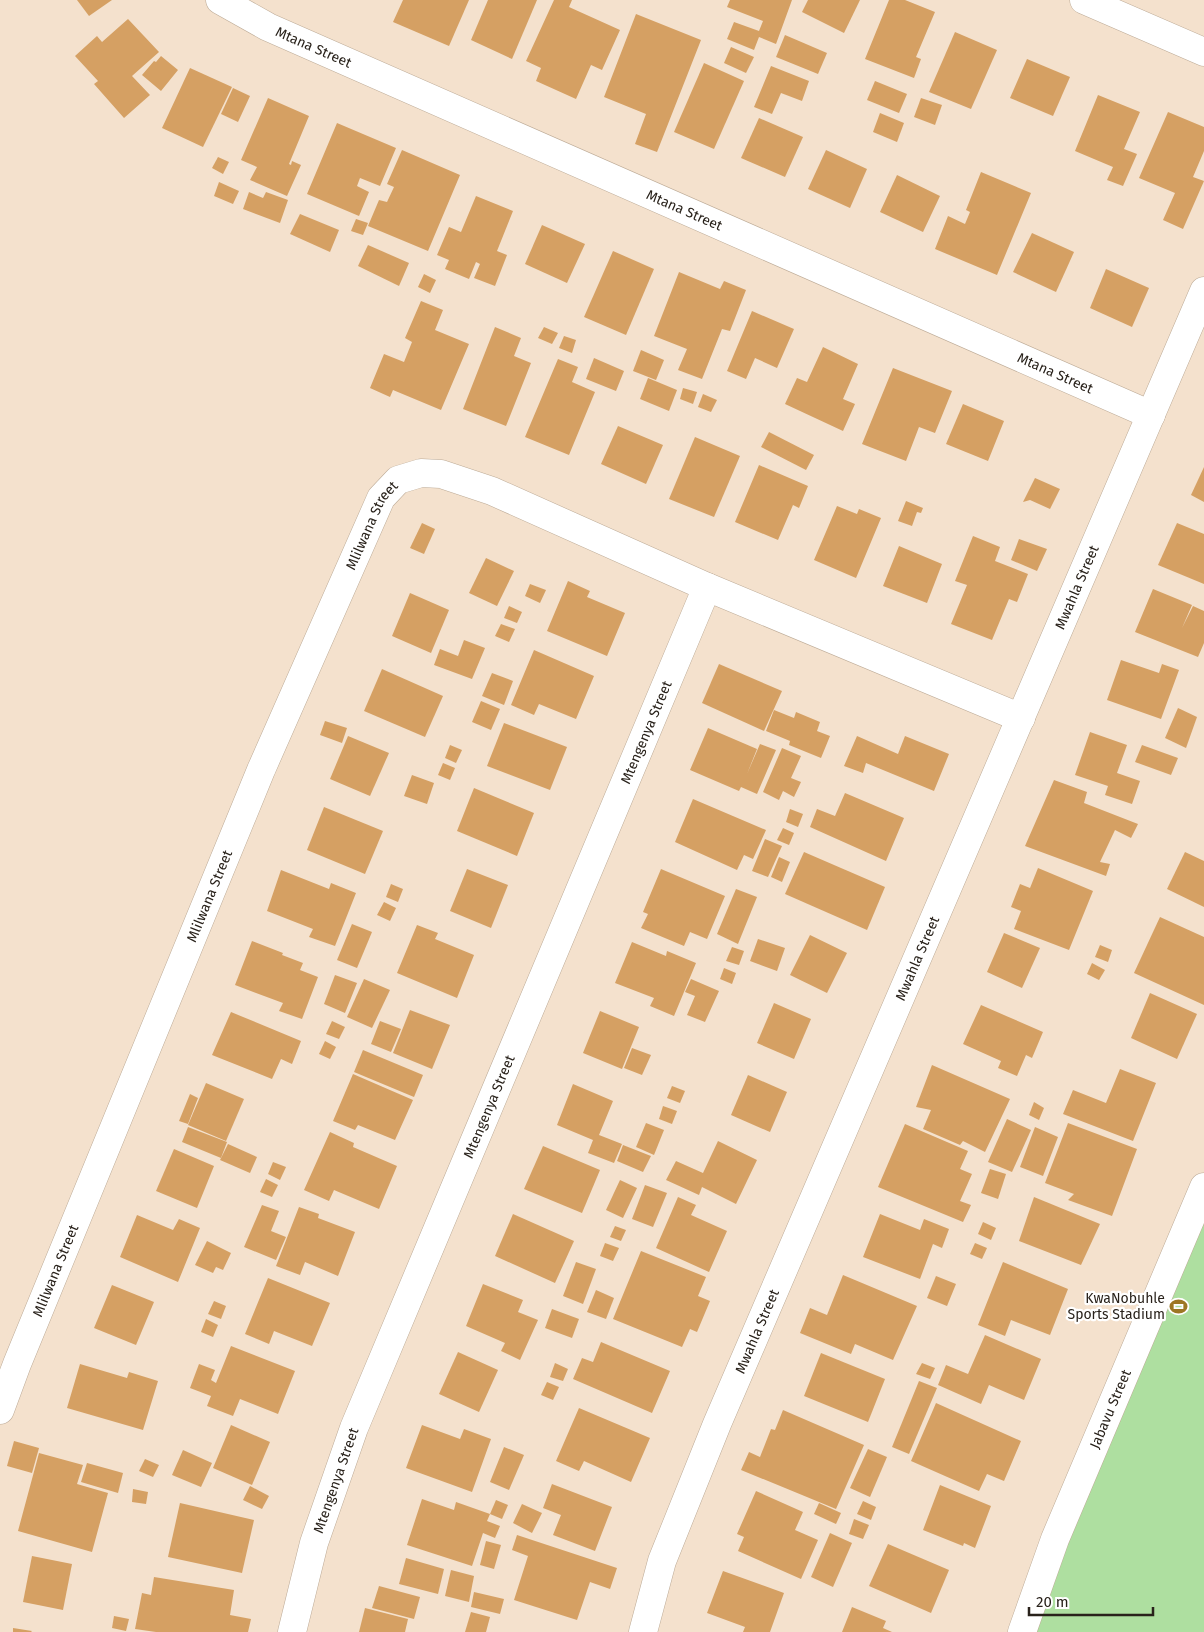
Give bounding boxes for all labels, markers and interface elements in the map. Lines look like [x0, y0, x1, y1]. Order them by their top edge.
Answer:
street label: Mtana Street [273, 23, 355, 72]
street label: Mtana Street [644, 186, 726, 235]
street label: Mtana Street [1015, 349, 1096, 398]
street label: Mlilwana Street [342, 477, 402, 573]
street label: Mwahla Street [1052, 542, 1103, 632]
street label: Mtengenya Street [617, 677, 676, 787]
street label: Mlilwana Street [183, 847, 237, 945]
street label: Mwahla Street [892, 913, 944, 1003]
street label: Mtengenya Street [460, 1052, 519, 1161]
street label: Mlilwana Street [29, 1221, 83, 1319]
street label: Mwahla Street [732, 1286, 783, 1376]
place label: KwaNobuhle Sports Stadium [1068, 1290, 1165, 1323]
sports icon: KwaNobuhle Sports Stadium [1169, 1296, 1189, 1316]
street label: Jabavu Street [1086, 1366, 1135, 1451]
street label: Mtengenya Street [310, 1425, 363, 1535]
scale bar [1029, 1584, 1153, 1616]
text: 20 m [1036, 1593, 1069, 1611]

